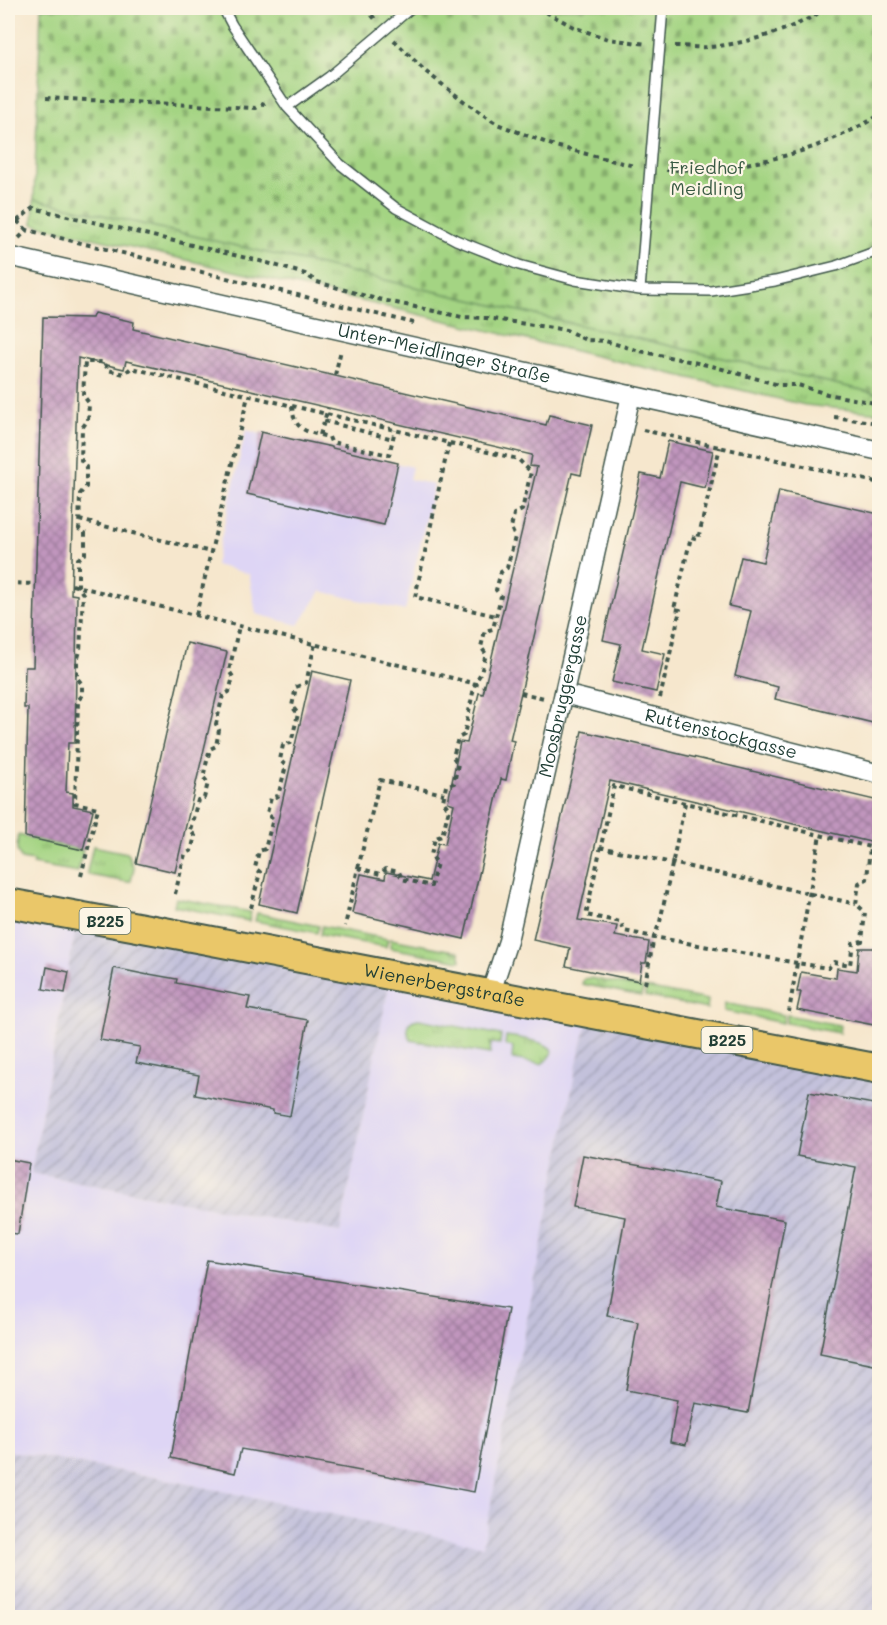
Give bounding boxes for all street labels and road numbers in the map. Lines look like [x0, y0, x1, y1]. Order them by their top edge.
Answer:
street label: Unter-Meidlinger Straße [336, 317, 553, 388]
street label: Moosbruggergasse [532, 612, 592, 780]
street label: Ruttenstockgasse [643, 702, 800, 764]
road number: B225 [80, 908, 130, 934]
street label: Wienerbergstraße [362, 957, 527, 1012]
road number: B225 [702, 1027, 752, 1053]

